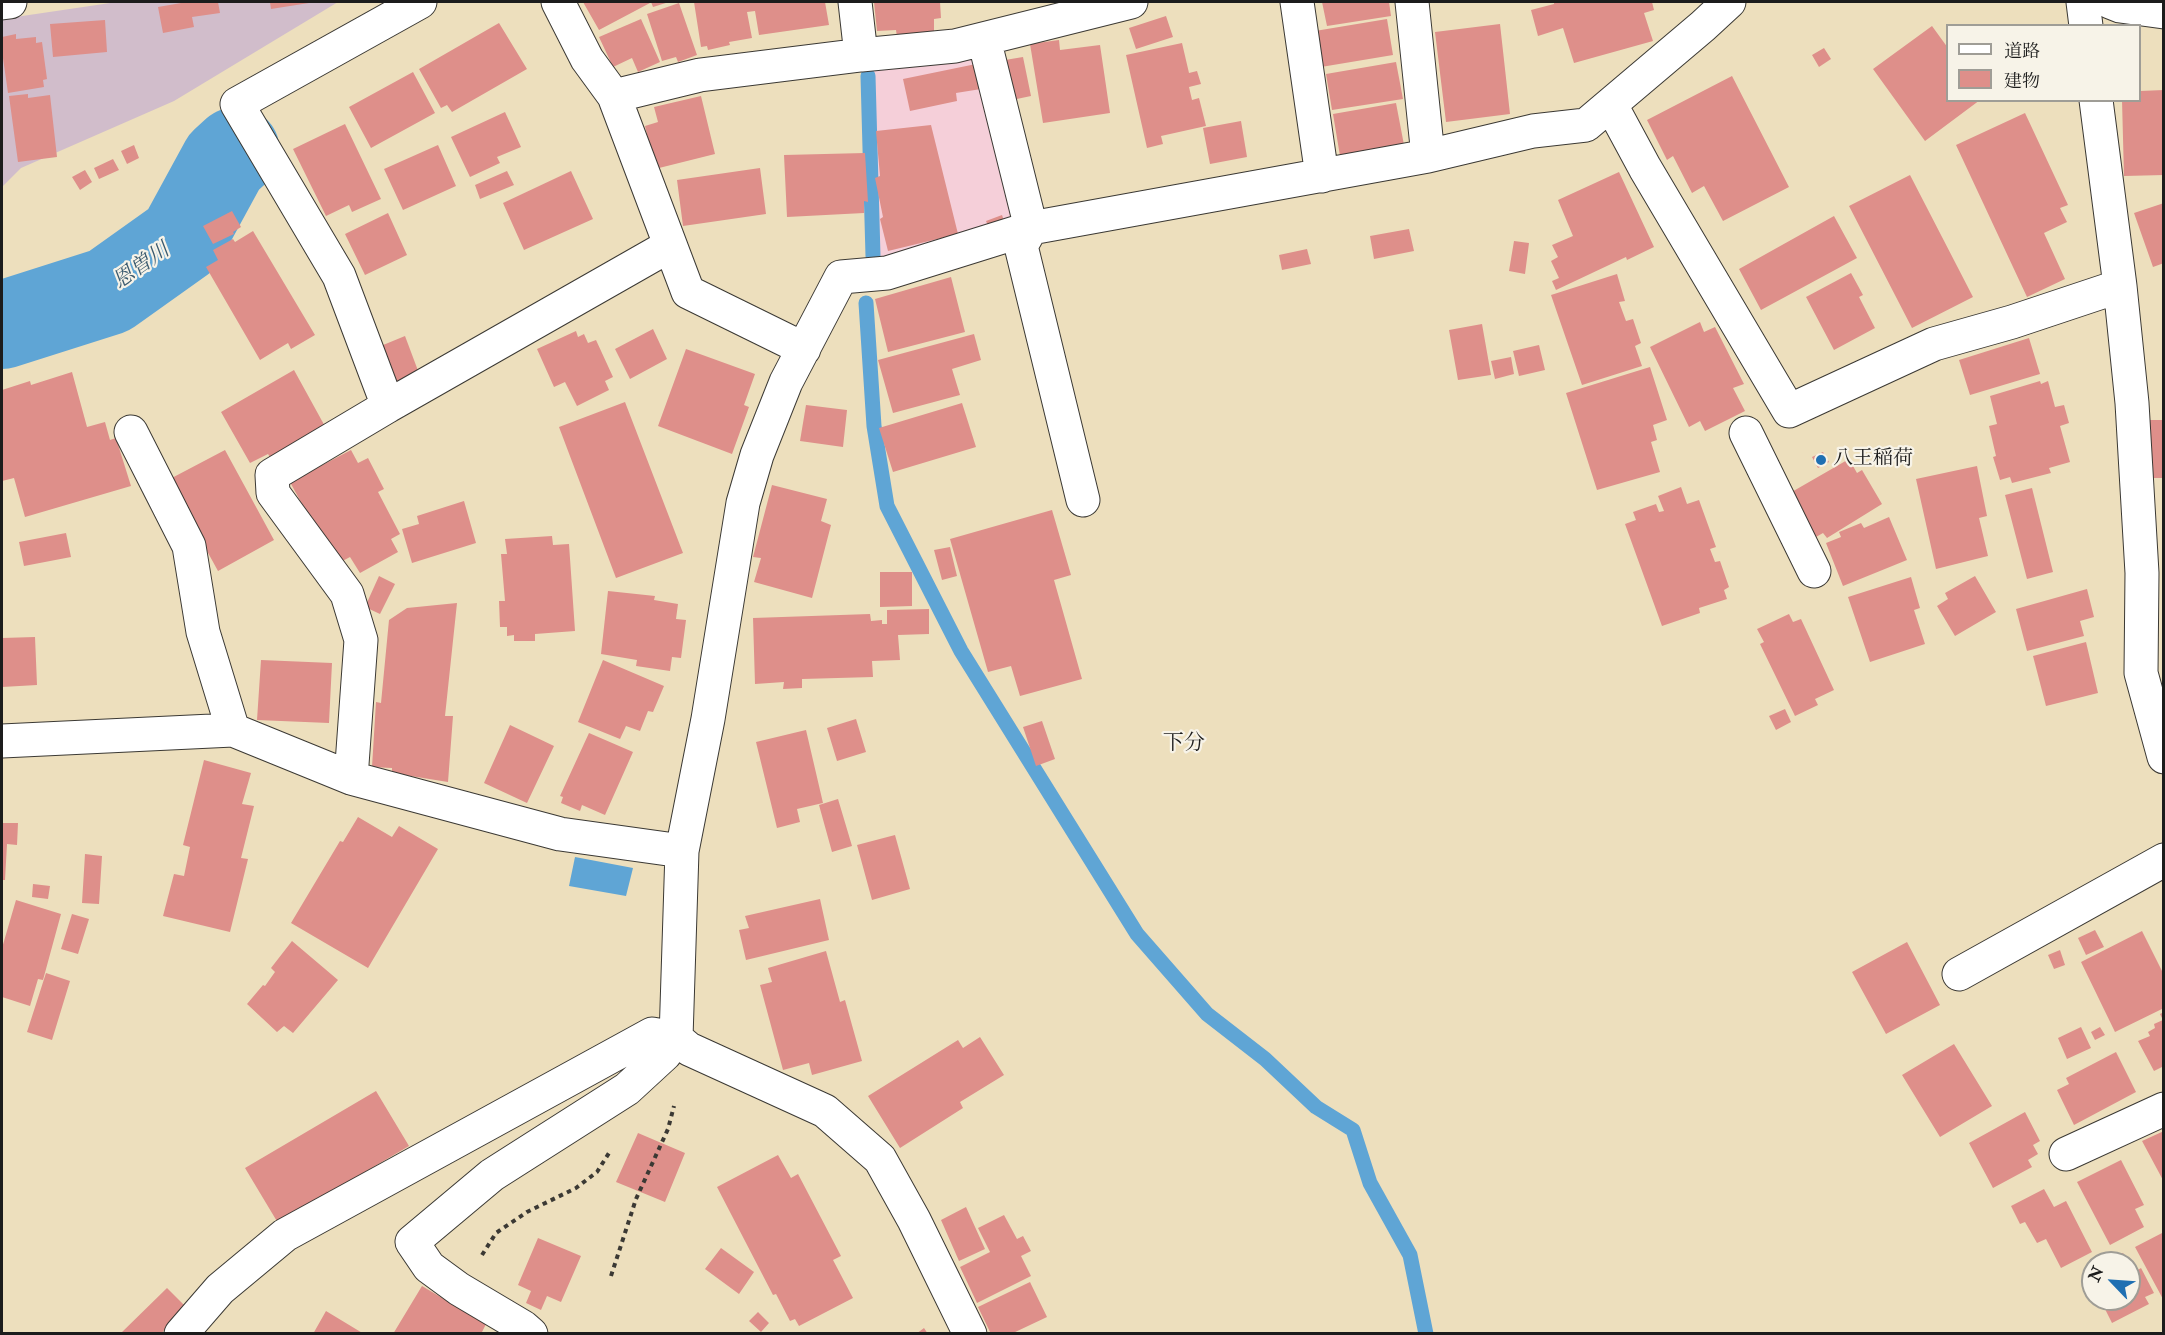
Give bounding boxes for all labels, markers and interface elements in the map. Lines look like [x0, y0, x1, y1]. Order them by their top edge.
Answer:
legend [1946, 24, 2141, 102]
text: 道路 [2004, 40, 2040, 63]
text: 建物 [2004, 70, 2040, 93]
water label: 恩曽川 [109, 239, 175, 295]
place label: 八王稲荷 [1833, 448, 1913, 472]
marker: 八王稲荷 [1814, 453, 1828, 467]
district label: 下分 [1163, 731, 1205, 757]
north arrow [2081, 1251, 2141, 1311]
text: N [2084, 1264, 2109, 1285]

